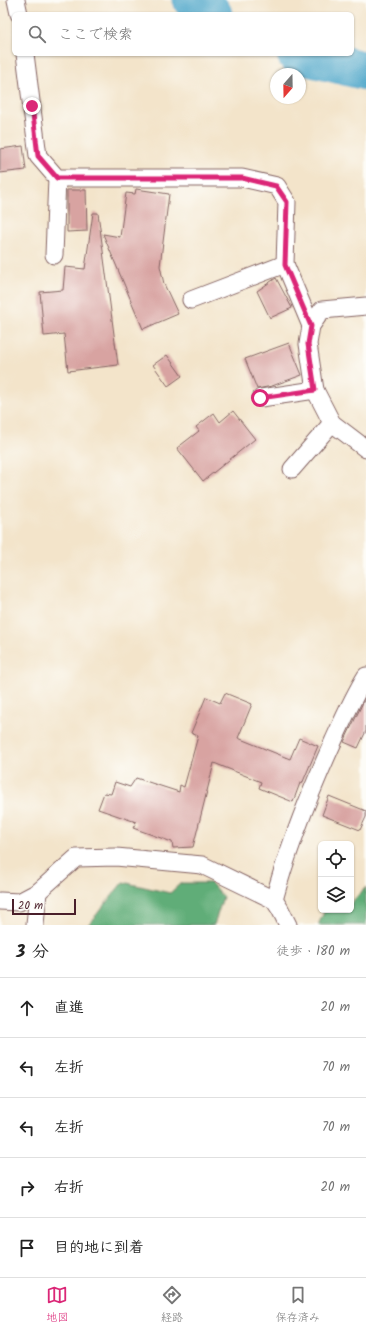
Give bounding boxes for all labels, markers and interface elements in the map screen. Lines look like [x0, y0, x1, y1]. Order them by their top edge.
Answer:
search box [12, 12, 354, 56]
icon: search [26, 23, 48, 45]
text: ここで検索 [58, 23, 133, 47]
north arrow [270, 68, 306, 104]
route end [23, 97, 41, 115]
route start [251, 389, 269, 407]
map controls [318, 841, 354, 913]
button: locate [318, 841, 354, 877]
button: layers [318, 877, 354, 913]
scale bar [12, 897, 76, 916]
text: 20 m [18, 897, 43, 915]
text: 3 分 [16, 939, 49, 966]
text: 徒歩 · 180 m [277, 941, 350, 962]
text: 直進 [54, 996, 84, 1020]
icon: ahead [16, 997, 38, 1019]
text: 20 m [320, 997, 350, 1018]
text: 左折 [54, 1056, 84, 1080]
icon: left [16, 1057, 38, 1079]
text: 70 m [322, 1057, 350, 1078]
text: 左折 [54, 1116, 84, 1140]
icon: left [16, 1117, 38, 1139]
text: 70 m [322, 1117, 350, 1138]
text: 右折 [54, 1176, 84, 1200]
icon: right [16, 1177, 38, 1199]
text: 20 m [320, 1177, 350, 1198]
text: 目的地に到着 [54, 1236, 144, 1260]
icon: arrive [16, 1237, 38, 1259]
tab: 地図 [46, 1284, 68, 1327]
tab: 経路 [161, 1284, 183, 1327]
tab: 保存済み [276, 1284, 320, 1327]

